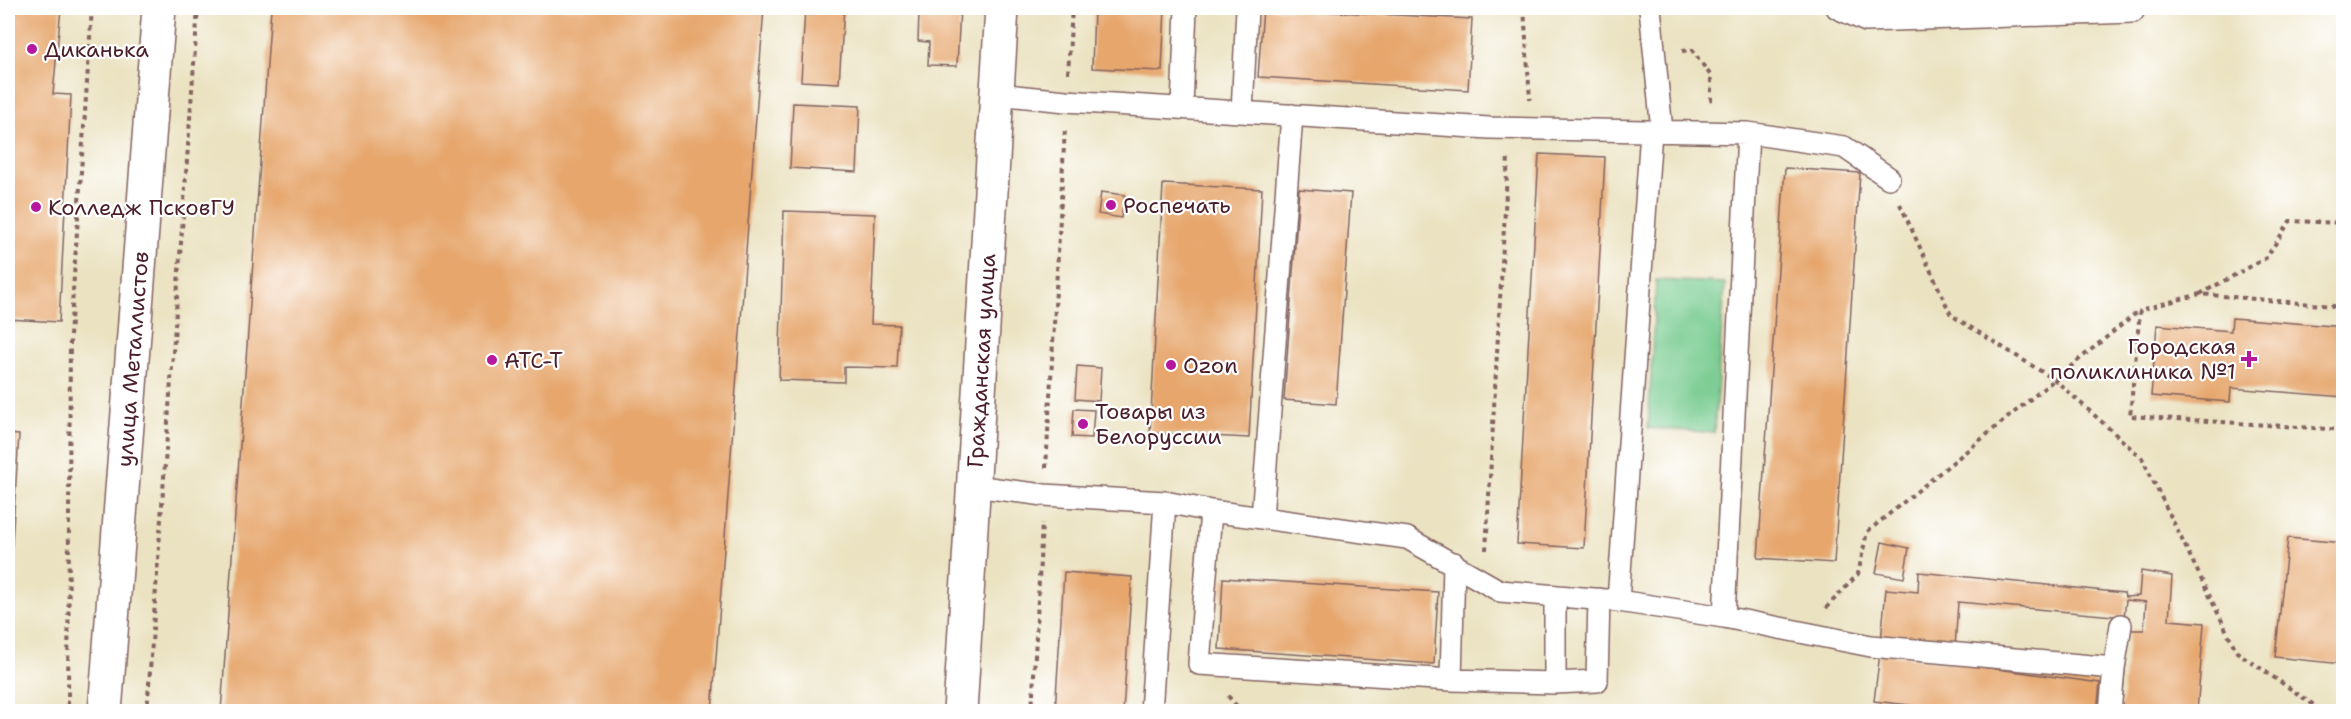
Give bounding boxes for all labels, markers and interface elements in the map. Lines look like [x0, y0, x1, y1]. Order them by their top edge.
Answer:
place label: Диканька [44, 35, 149, 64]
marker: Диканька [25, 42, 39, 56]
place label: Роспечать [1123, 191, 1231, 220]
place label: Колледж ПсковГУ [48, 193, 235, 222]
marker: Роспечать [1104, 198, 1118, 212]
marker: Колледж ПсковГУ [29, 200, 43, 214]
street label: улица Металлистов [109, 250, 155, 468]
street label: Гражданская улица [960, 252, 1002, 469]
place label: Городская поликлиника №1 [2050, 332, 2236, 386]
place label: ATC-T [504, 346, 563, 375]
marker: Городская поликлиника №1 [2240, 350, 2258, 368]
place label: Ozon [1183, 351, 1238, 380]
marker: ATC-T [485, 353, 499, 367]
marker: Ozon [1164, 358, 1178, 372]
place label: Товары из Белоруссии [1095, 397, 1222, 451]
marker: Товары из Белоруссии [1076, 417, 1090, 431]

